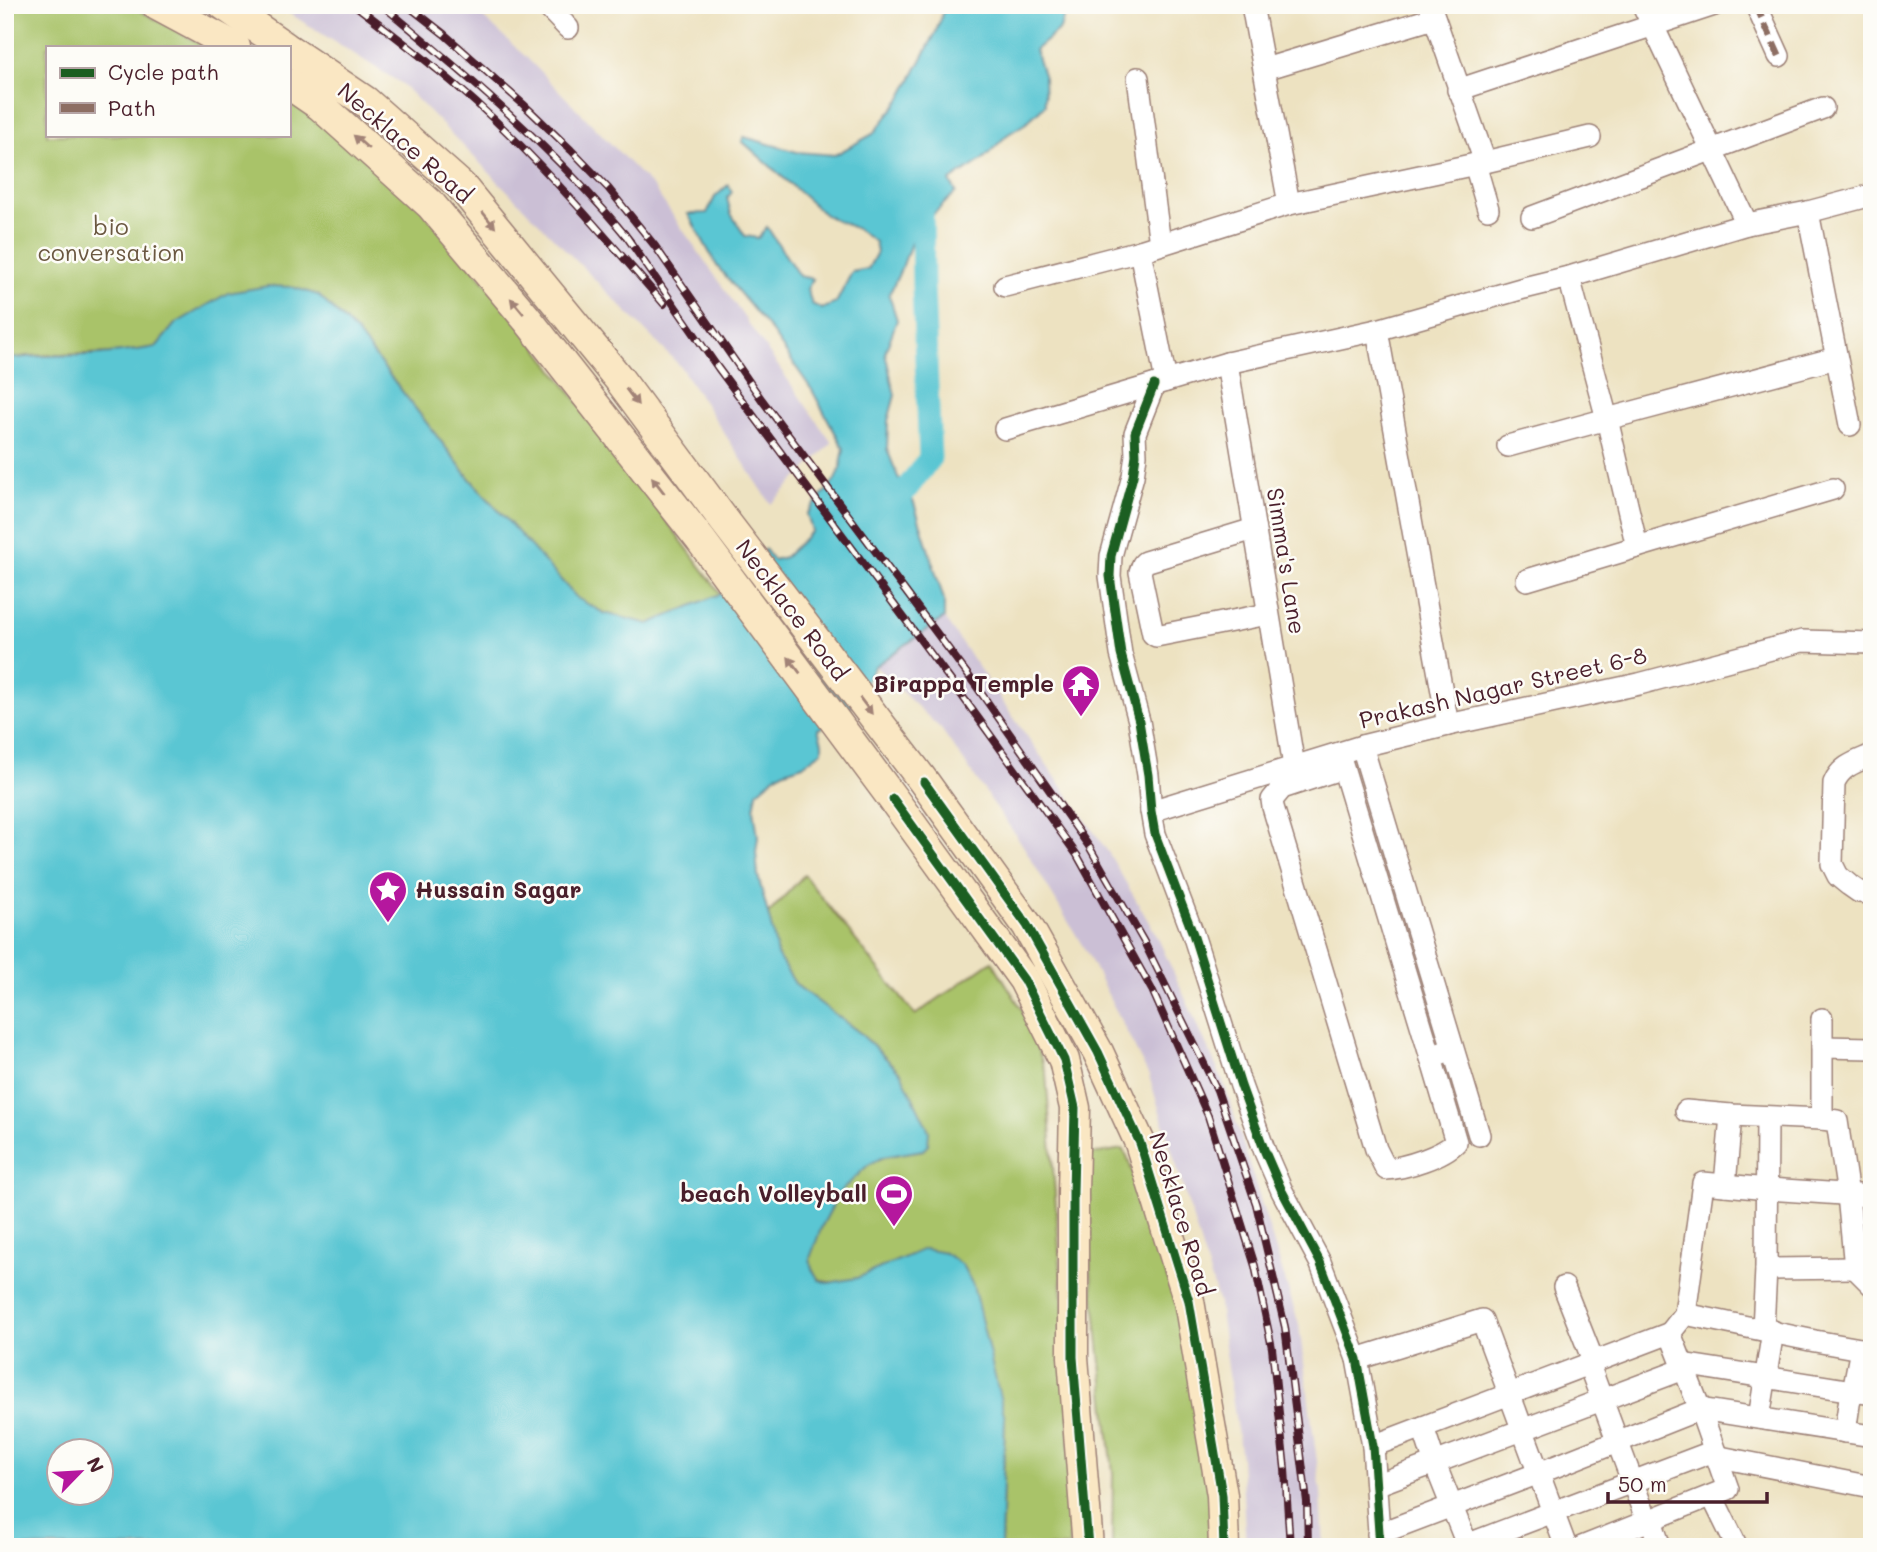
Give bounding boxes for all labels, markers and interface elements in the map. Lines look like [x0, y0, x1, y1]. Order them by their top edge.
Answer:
legend [46, 46, 290, 136]
text: Cycle path [108, 58, 218, 85]
street label: Necklace Road [332, 75, 479, 209]
text: Path [108, 94, 155, 121]
one-way arrow [352, 135, 369, 150]
park label: bio conversation [38, 211, 184, 267]
one-way arrow [481, 212, 496, 229]
one-way arrow [510, 298, 525, 315]
one-way arrow [625, 388, 639, 406]
one-way arrow [651, 476, 665, 494]
street label: Simma's Lane [1261, 485, 1313, 636]
street label: Necklace Road [730, 533, 856, 686]
street label: Prakash Nagar Street 6-8 [1356, 639, 1649, 735]
one-way arrow [787, 656, 801, 675]
temple icon: Birappa Temple [1060, 663, 1102, 718]
place label: Birappa Temple [873, 668, 1054, 698]
one-way arrow [858, 696, 873, 714]
place icon: Hussain Sagar [367, 869, 409, 924]
place label: Hussain Sagar [415, 874, 582, 904]
street label: Necklace Road [1143, 1128, 1221, 1299]
sports icon: beach Volleyball [873, 1173, 915, 1228]
place label: beach Volleyball [680, 1178, 867, 1208]
north arrow [46, 1436, 116, 1506]
text: N [81, 1453, 110, 1476]
scale bar [1608, 1461, 1767, 1505]
text: 50 m [1618, 1470, 1667, 1497]

